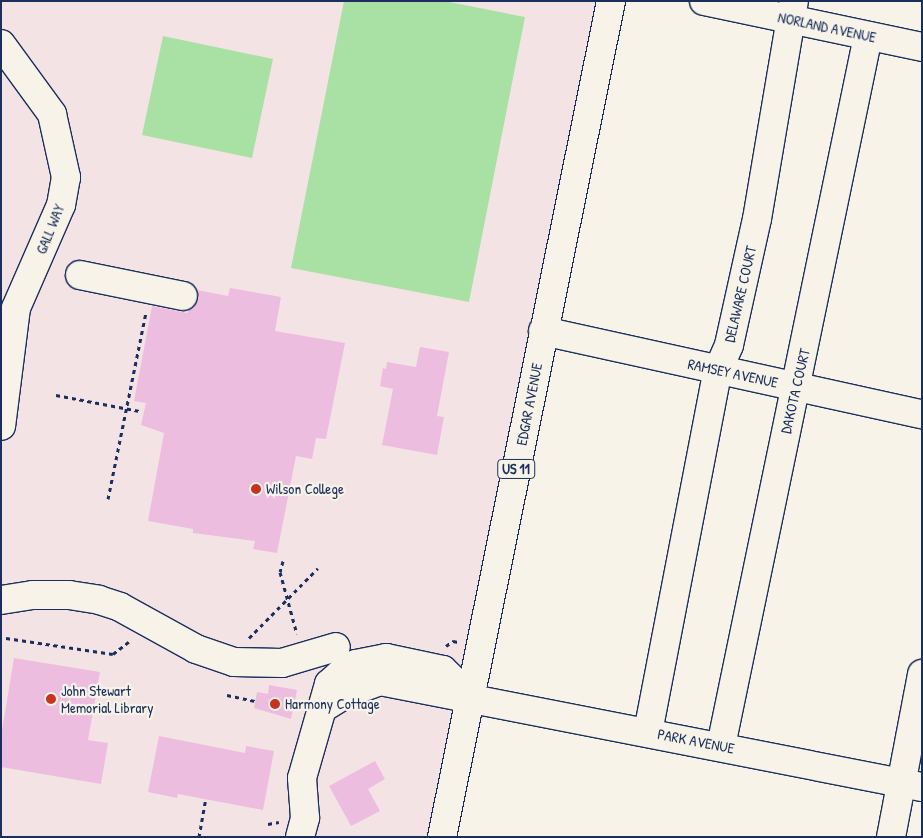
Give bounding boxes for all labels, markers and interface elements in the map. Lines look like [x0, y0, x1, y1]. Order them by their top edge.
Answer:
street label: NORLAND AVENUE [776, 8, 878, 46]
street label: GALL WAY [32, 201, 68, 257]
street label: DELAWARE COURT [720, 244, 760, 344]
street label: DAKOTA COURT [776, 347, 814, 435]
street label: RAMSEY AVENUE [686, 355, 780, 391]
street label: EDGAR AVENUE [512, 361, 546, 447]
road number: US 11 [496, 458, 536, 480]
place label: Wilson College [266, 480, 344, 498]
marker: Wilson College [250, 483, 262, 495]
place label: John Stewart Memorial Library [61, 681, 153, 716]
marker: John Stewart Memorial Library [45, 693, 57, 705]
place label: Harmony Cottage [285, 695, 380, 713]
marker: Harmony Cottage [269, 698, 281, 710]
street label: PARK AVENUE [656, 725, 736, 757]

